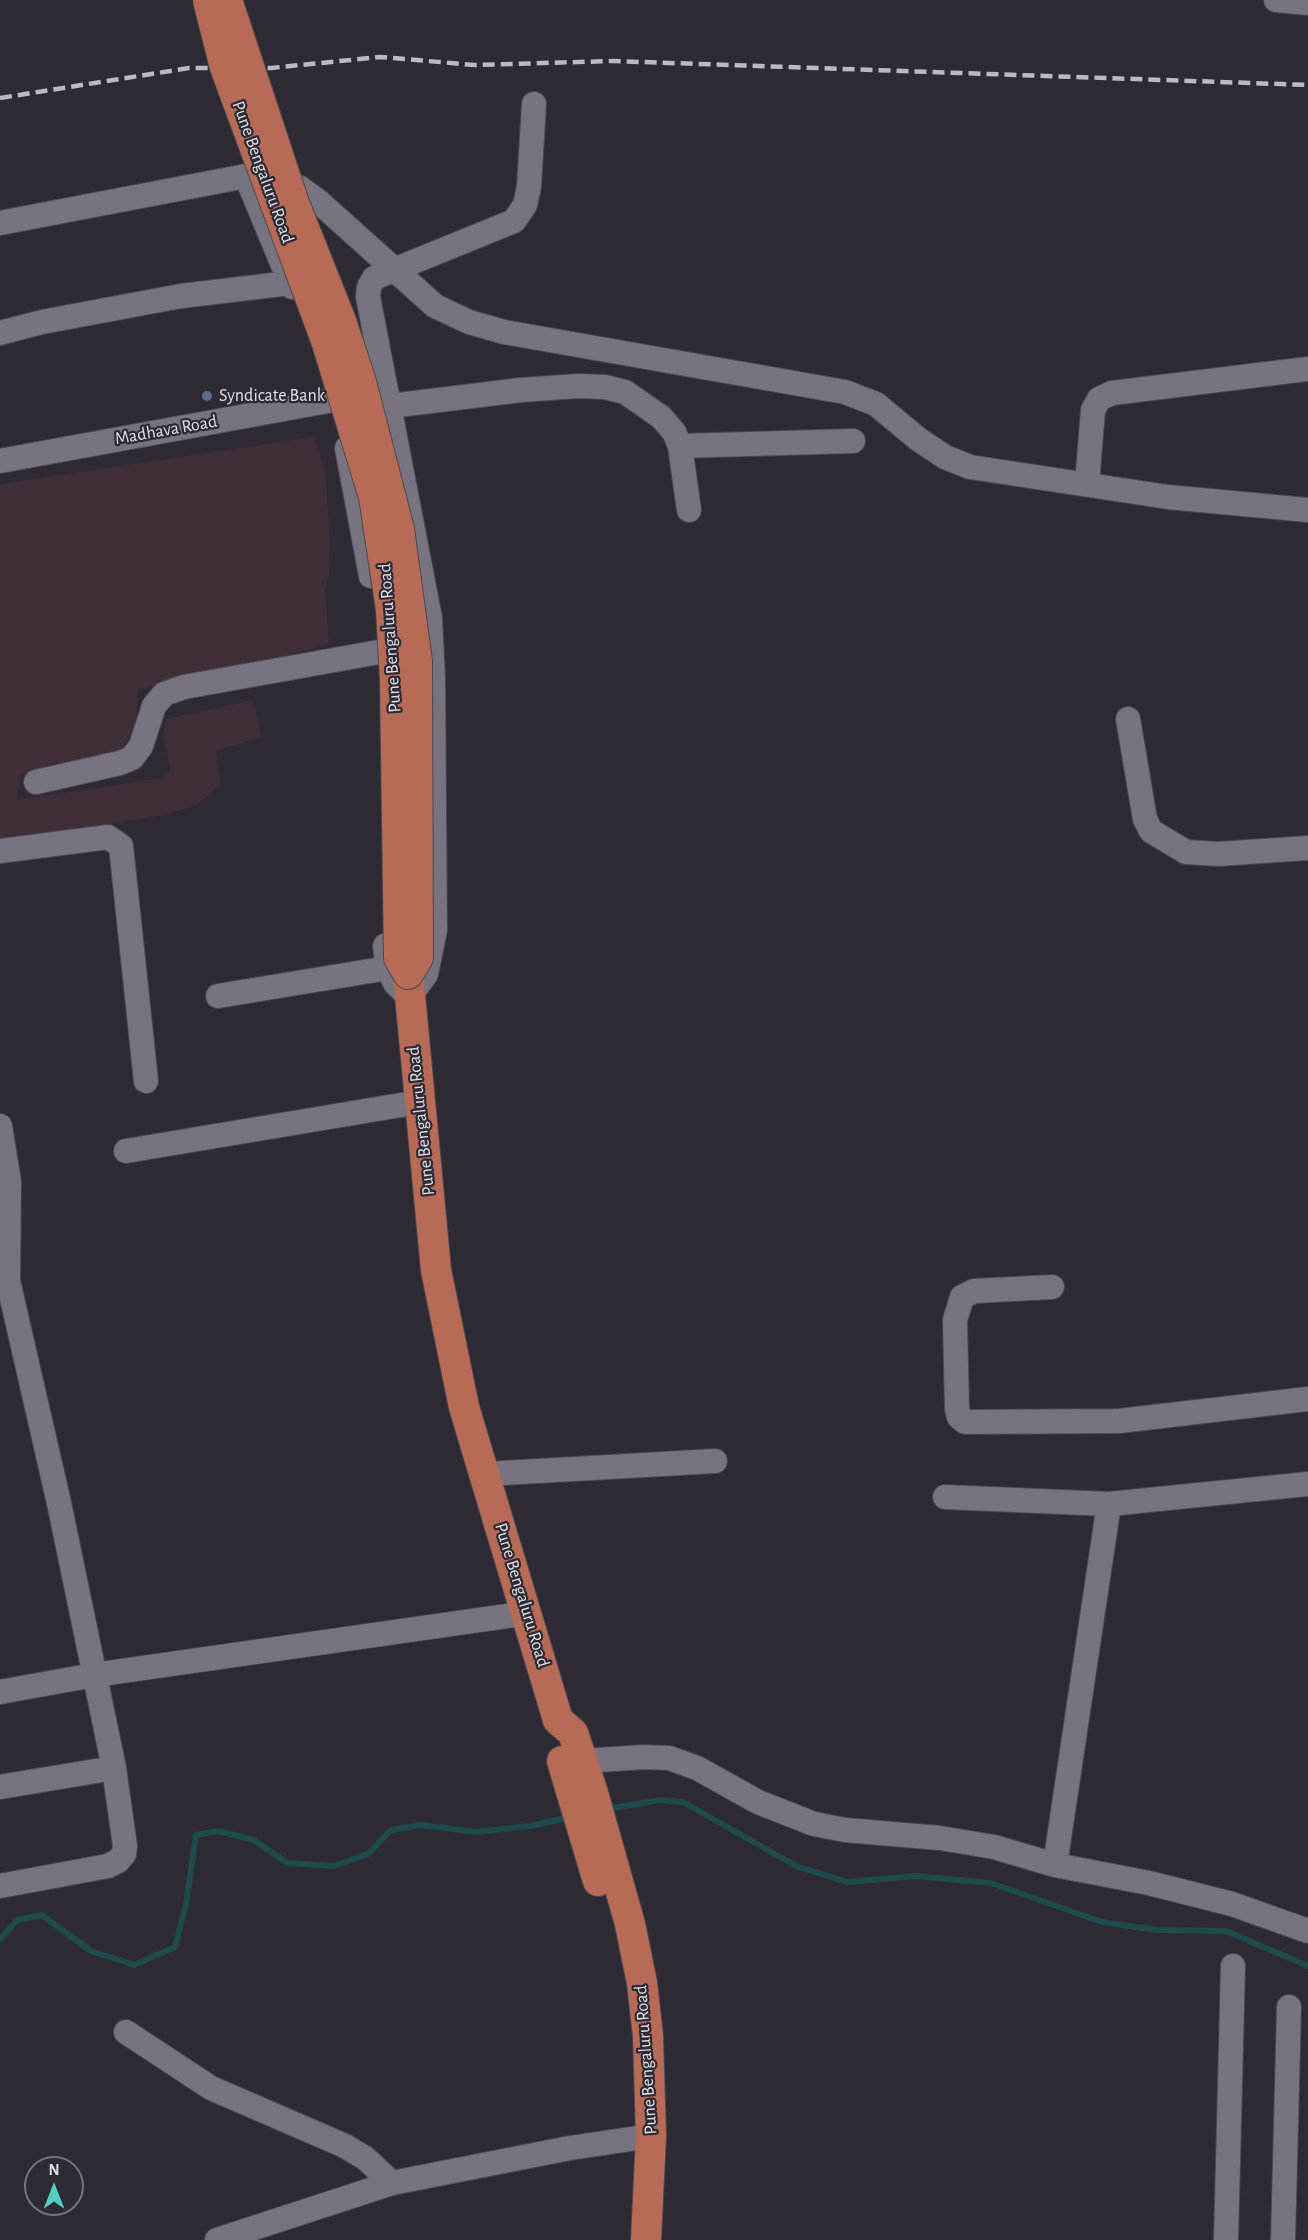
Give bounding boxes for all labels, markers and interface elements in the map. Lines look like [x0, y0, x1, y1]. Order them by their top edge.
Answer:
street label: Pune Bengaluru Road [227, 98, 299, 246]
place label: Syndicate Bank [219, 385, 325, 407]
marker: Syndicate Bank [200, 389, 214, 403]
street label: Madhava Road [113, 410, 219, 450]
street label: Pune Bengaluru Road [374, 563, 406, 713]
street label: Pune Bengaluru Road [402, 1045, 440, 1197]
street label: Pune Bengaluru Road [490, 1520, 554, 1670]
street label: Pune Bengaluru Road [630, 1985, 662, 2135]
north arrow [24, 2156, 84, 2216]
text: N [48, 2162, 60, 2178]

